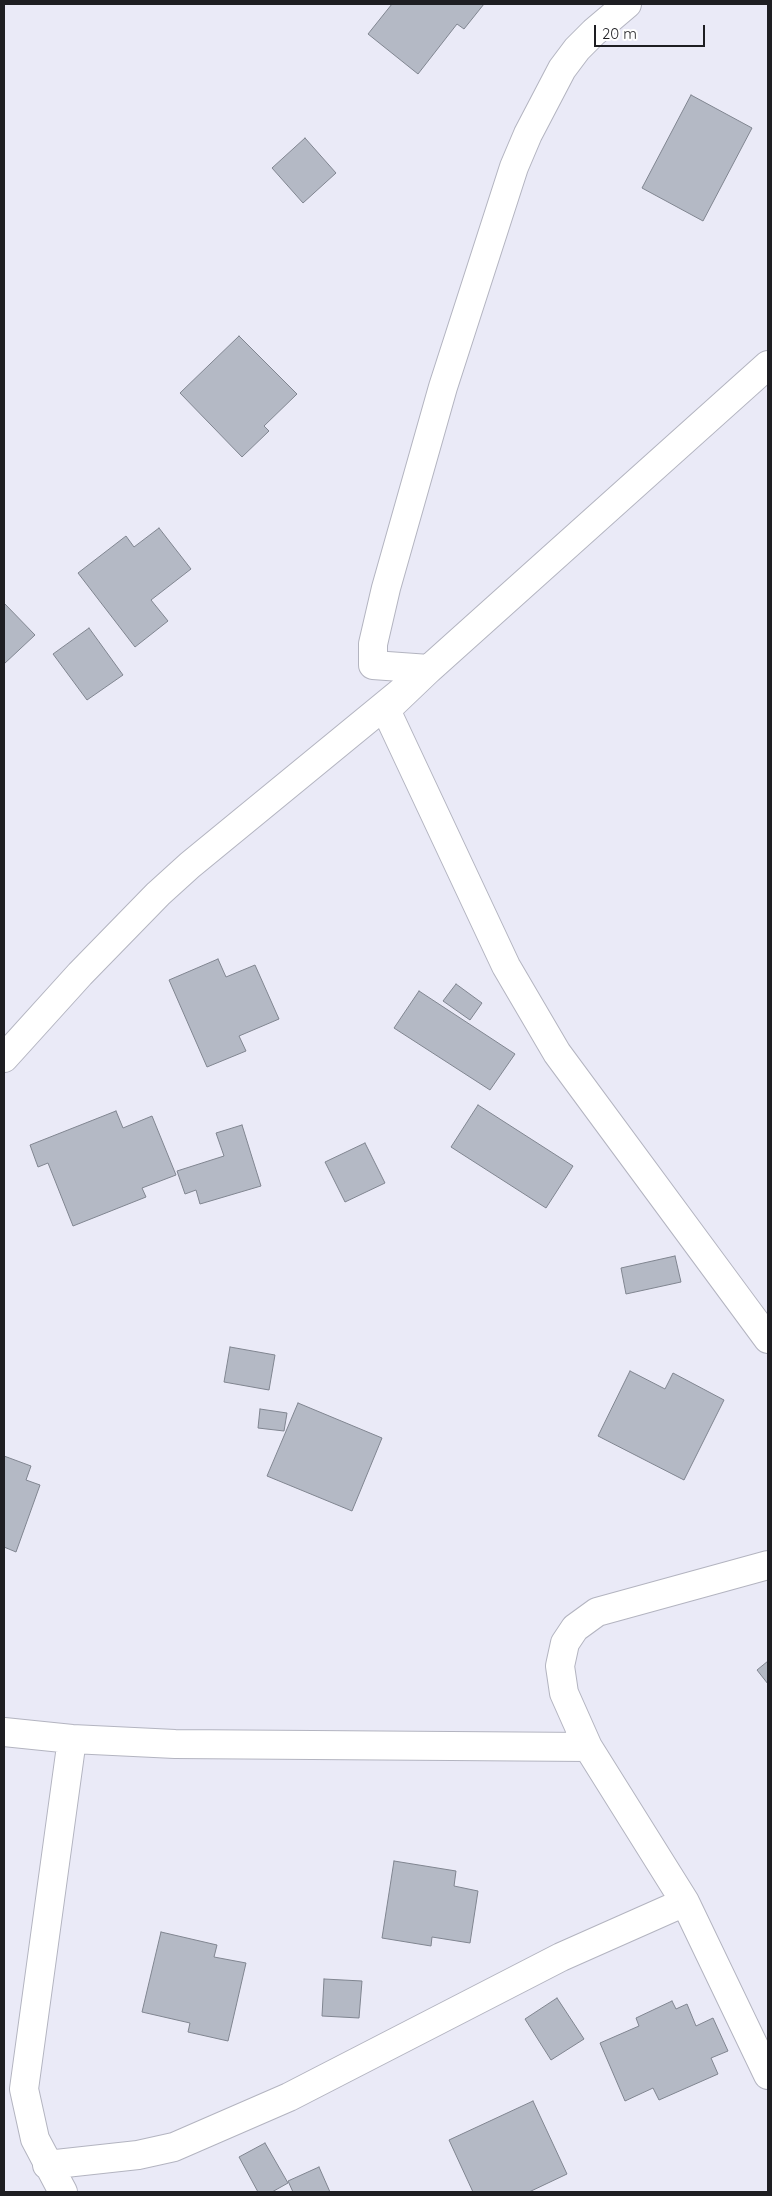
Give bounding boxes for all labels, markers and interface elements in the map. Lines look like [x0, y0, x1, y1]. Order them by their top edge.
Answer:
scale bar [597, 15, 708, 47]
text: 20 m [602, 24, 637, 43]

